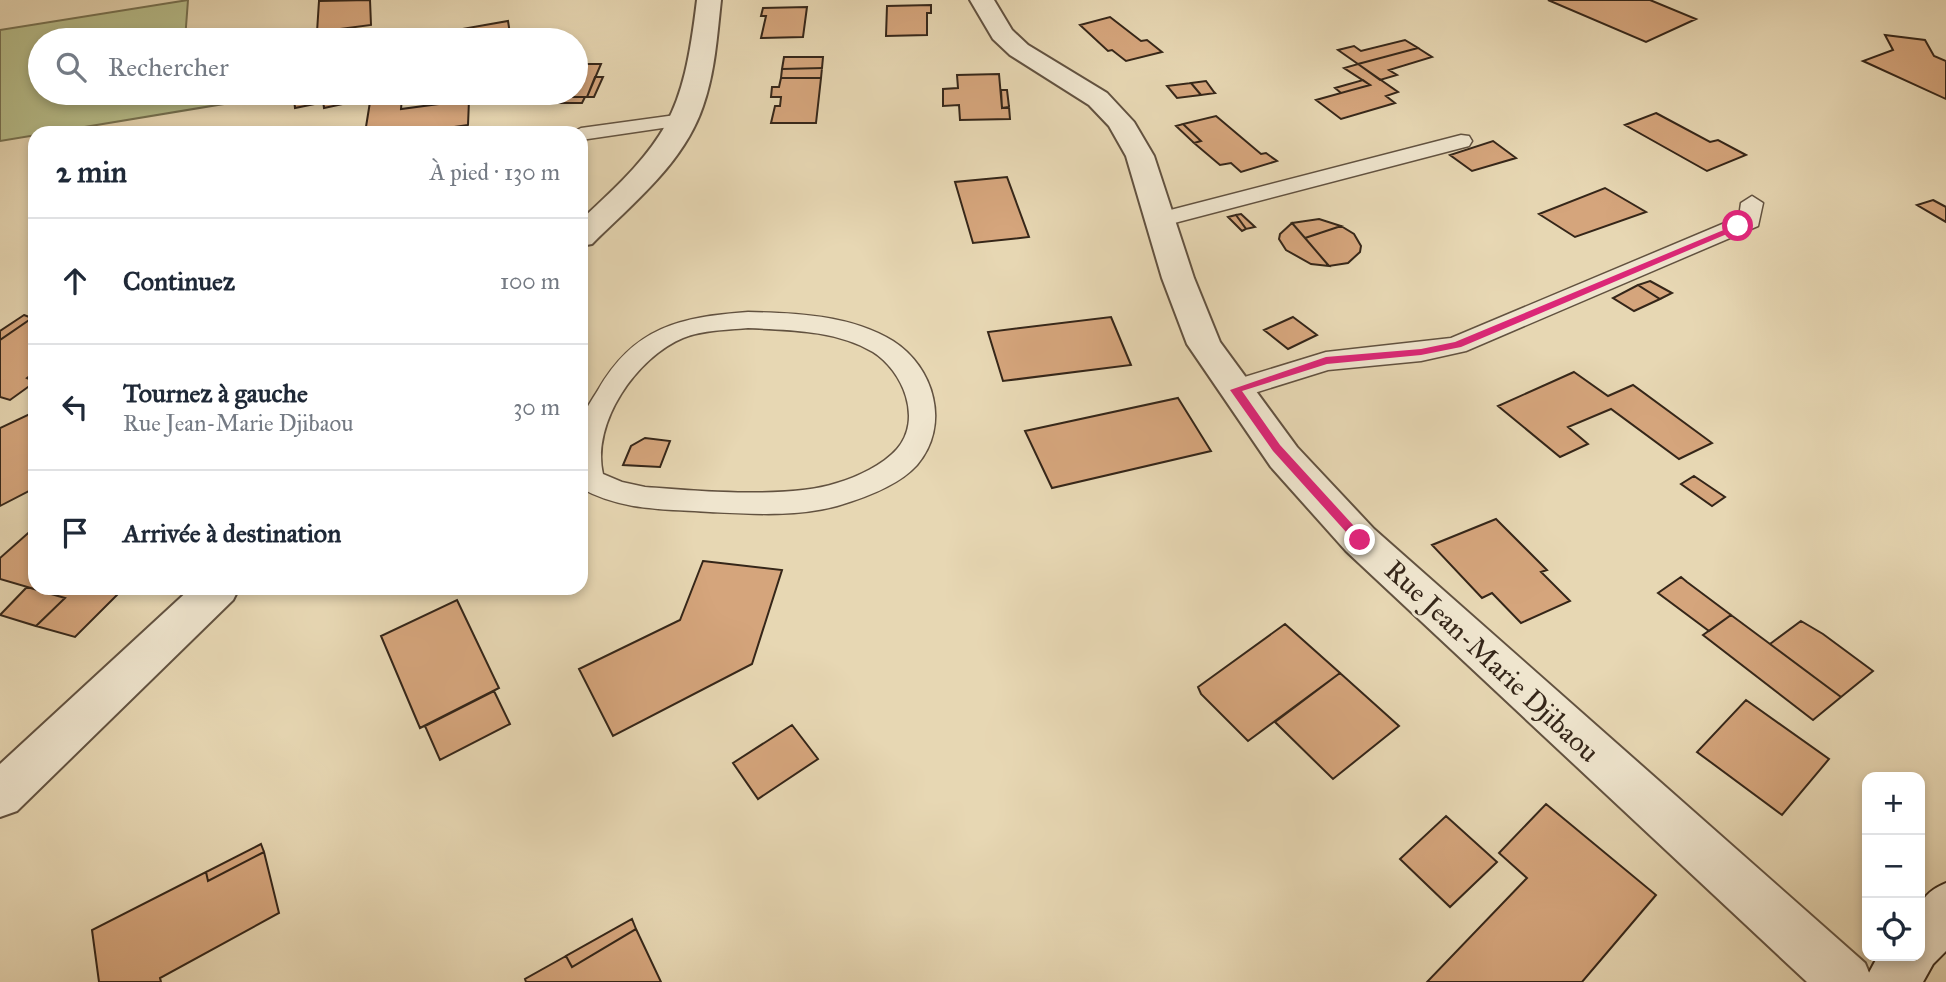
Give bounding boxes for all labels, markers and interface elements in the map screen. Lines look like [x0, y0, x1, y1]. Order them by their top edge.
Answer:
search box [28, 28, 588, 105]
icon: search [52, 48, 90, 86]
text: Rechercher [108, 51, 229, 83]
text: 2 min [56, 154, 127, 190]
text: À pied · 130 m [430, 158, 560, 186]
route start [1722, 210, 1753, 241]
icon: ahead [56, 262, 94, 300]
text: Continuez [123, 265, 235, 297]
text: 100 m [500, 267, 560, 295]
text: Tournez à gauche [123, 377, 308, 409]
icon: left [56, 388, 94, 426]
text: 30 m [513, 393, 560, 421]
text: Rue Jean-Marie Djibaou [123, 409, 354, 437]
icon: arrive [56, 514, 94, 552]
text: Arrivée à destination [123, 517, 341, 549]
route end [1344, 524, 1375, 555]
street label: Rue Jean-Marie Djibaou [1377, 553, 1607, 770]
map controls [1862, 772, 1925, 961]
button: + [1862, 772, 1925, 835]
button: − [1862, 835, 1925, 898]
button: locate [1862, 898, 1925, 961]

